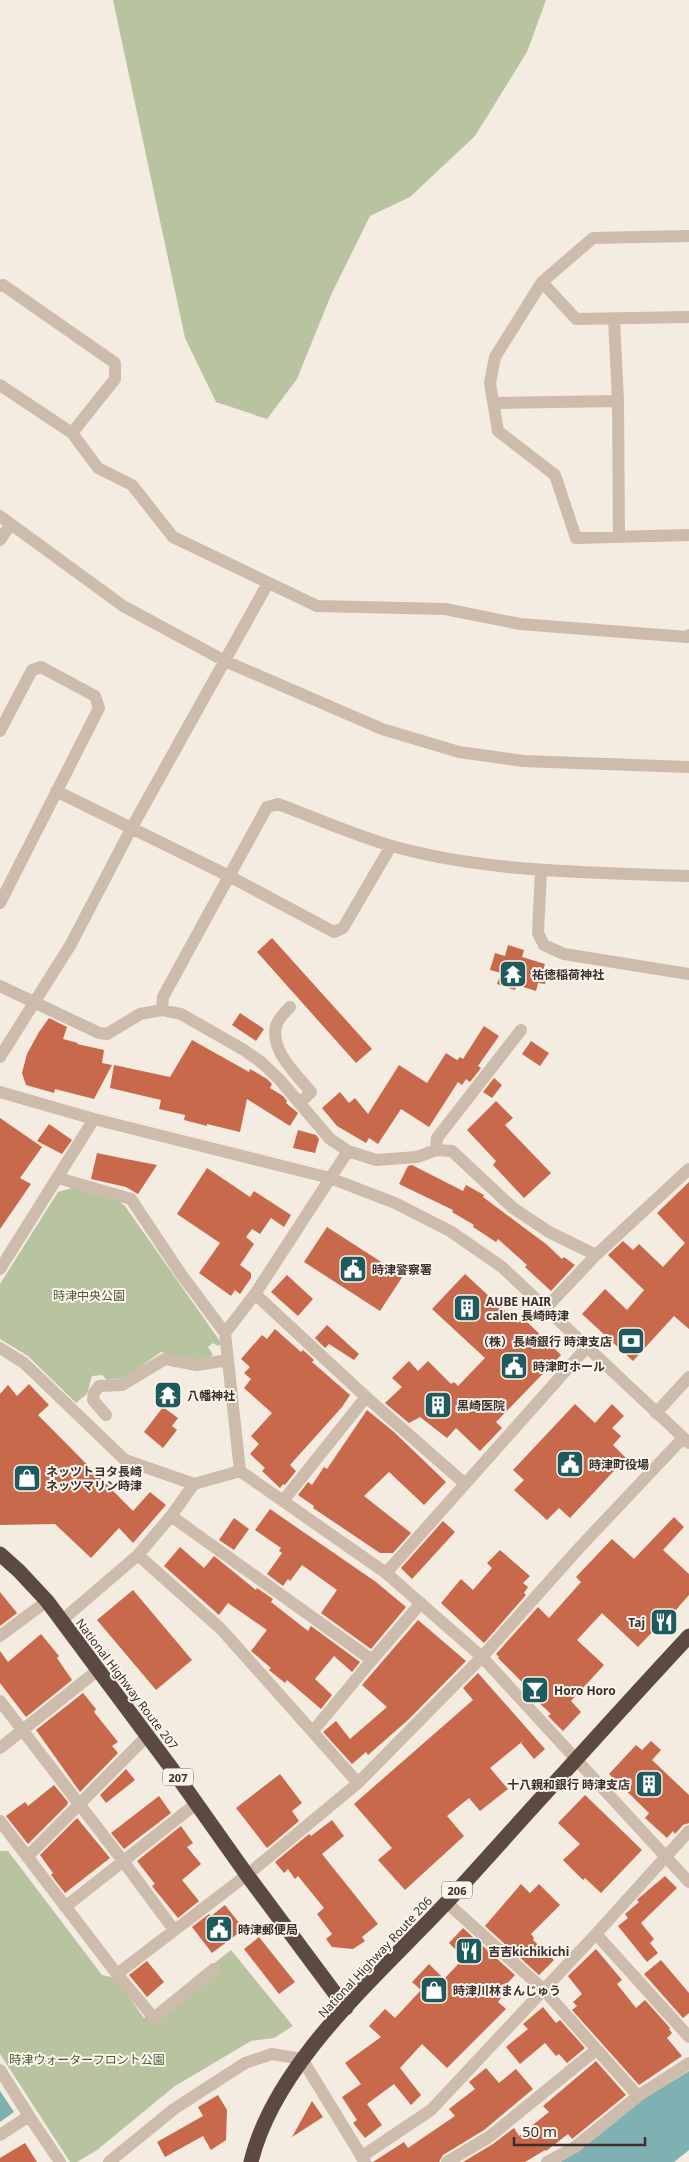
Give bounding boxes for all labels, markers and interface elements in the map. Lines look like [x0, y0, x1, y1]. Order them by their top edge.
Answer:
temple icon: 祐徳稲荷神社 [498, 959, 528, 989]
place label: 祐徳稲荷神社 [532, 966, 604, 983]
public building icon: 時津警察署 [338, 1254, 368, 1284]
place label: 時津警察署 [372, 1261, 432, 1278]
park label: 時津中央公園 [53, 1287, 125, 1304]
building icon: AUBE HAIR calen 長崎時津 [452, 1293, 482, 1323]
place label: AUBE HAIR calen 長崎時津 [486, 1293, 569, 1324]
bank icon: （株）長崎銀行 時津支店 [616, 1326, 646, 1356]
place label: （株）長崎銀行 時津支店 [477, 1333, 612, 1350]
public building icon: 時津町ホール [499, 1351, 529, 1381]
place label: 時津町ホール [533, 1358, 605, 1375]
temple icon: 八幡神社 [153, 1380, 183, 1410]
place label: 八幡神社 [187, 1387, 235, 1404]
building icon: 黒崎医院 [423, 1390, 453, 1420]
place label: 黒崎医院 [457, 1397, 505, 1414]
public building icon: 時津町役場 [555, 1449, 585, 1479]
place label: 時津町役場 [589, 1456, 649, 1473]
shop icon: ネッツトヨタ長崎 ネッツマリン時津 [12, 1463, 42, 1493]
place label: ネッツトヨタ長崎 ネッツマリン時津 [46, 1463, 142, 1494]
restaurant icon: Taj [649, 1607, 679, 1637]
place label: Taj [628, 1614, 645, 1631]
street label: National Highway Route 207 [72, 1615, 182, 1753]
bar icon: Horo Horo [520, 1675, 550, 1705]
place label: Horo Horo [554, 1682, 616, 1699]
road number: 207 [163, 1768, 193, 1785]
building icon: 十八親和銀行 時津支店 [634, 1769, 664, 1799]
place label: 十八親和銀行 時津支店 [507, 1776, 630, 1793]
road number: 206 [442, 1882, 472, 1898]
street label: National Highway Route 206 [314, 1893, 436, 2021]
public building icon: 時津郵便局 [204, 1914, 234, 1944]
place label: 時津郵便局 [238, 1921, 298, 1938]
restaurant icon: 吉吉kichikichi [454, 1936, 484, 1966]
place label: 吉吉kichikichi [488, 1943, 569, 1960]
shop icon: 時津川林まんじゅう [419, 1975, 449, 2005]
place label: 時津川林まんじゅう [453, 1982, 561, 1999]
park label: 時津ウォーターフロント公園 [9, 2051, 165, 2068]
scale bar [514, 2114, 645, 2146]
text: 50 m [522, 2121, 557, 2141]

